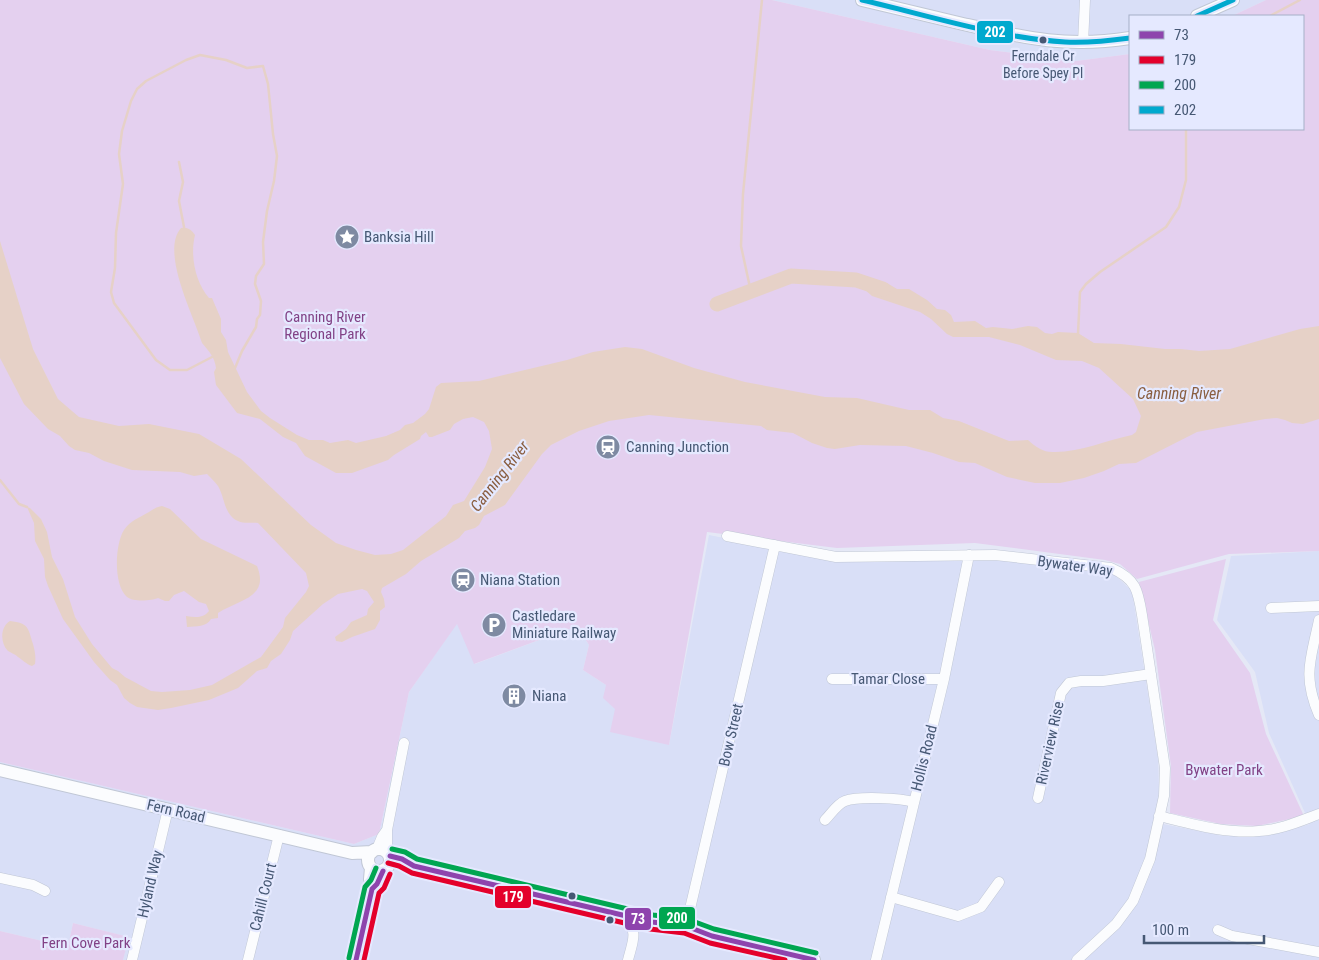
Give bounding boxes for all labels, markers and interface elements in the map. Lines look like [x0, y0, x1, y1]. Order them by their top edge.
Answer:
legend [1129, 15, 1304, 130]
line badge: 202 [976, 20, 1014, 44]
text: 202 [984, 24, 1006, 40]
text: 73 [1174, 26, 1189, 44]
marker: Ferndale Cr Before Spey Pl [1038, 35, 1048, 45]
place label: Ferndale Cr Before Spey Pl [1003, 48, 1083, 81]
text: 179 [1174, 51, 1196, 69]
text: 200 [1174, 76, 1196, 94]
text: 202 [1174, 101, 1196, 119]
place icon: Banksia Hill [334, 224, 360, 250]
place label: Banksia Hill [364, 228, 434, 246]
park label: Canning River Regional Park [284, 308, 366, 343]
water label: Canning River [1137, 384, 1222, 403]
station icon: Canning Junction [595, 434, 621, 460]
water label: Canning River [466, 436, 534, 515]
place label: Canning Junction [626, 438, 729, 456]
street label: Bywater Way [1036, 552, 1114, 580]
station icon: Niana Station [450, 567, 476, 593]
place label: Niana Station [480, 571, 560, 589]
place label: Castledare Miniature Railway [512, 607, 616, 642]
parking icon: Castledare Miniature Railway [481, 612, 507, 638]
street label: Tamar Close [851, 670, 925, 688]
building icon: Niana [501, 683, 527, 709]
place label: Niana [532, 687, 566, 705]
street label: Riverview Rise [1032, 700, 1068, 786]
street label: Bow Street [715, 702, 747, 768]
street label: Hollis Road [907, 723, 941, 793]
park label: Bywater Park [1185, 761, 1263, 779]
street label: Fern Road [145, 796, 207, 826]
street label: Hyland Way [133, 848, 167, 920]
street label: Cahill Court [246, 861, 280, 933]
line badge: 179 [494, 885, 532, 909]
text: 179 [502, 889, 524, 905]
unlabelled marker [567, 891, 577, 901]
line badge: 200 [658, 906, 696, 930]
line badge: 73 [624, 907, 652, 931]
text: 200 [666, 910, 688, 926]
text: 73 [631, 911, 645, 927]
scale bar [1144, 912, 1264, 944]
unlabelled marker [605, 915, 615, 925]
text: 100 m [1152, 921, 1189, 939]
park label: Fern Cove Park [42, 934, 131, 952]

